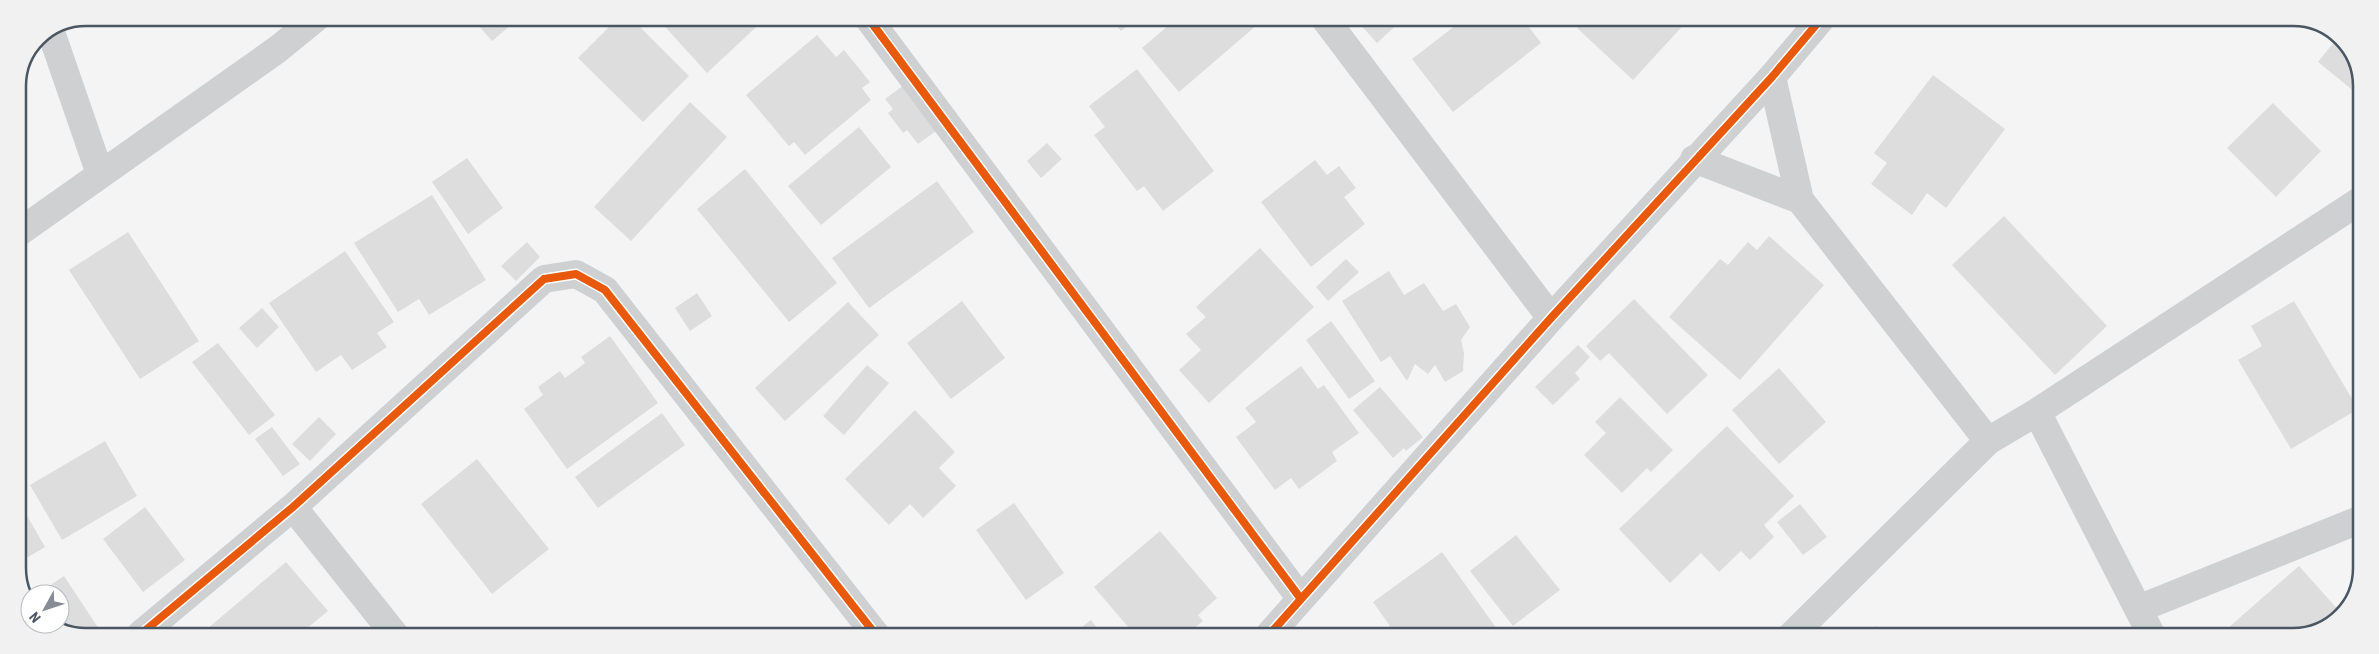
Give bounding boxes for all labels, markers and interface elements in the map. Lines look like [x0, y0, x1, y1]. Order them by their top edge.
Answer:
north arrow [20, 584, 70, 634]
text: N [26, 609, 44, 626]

